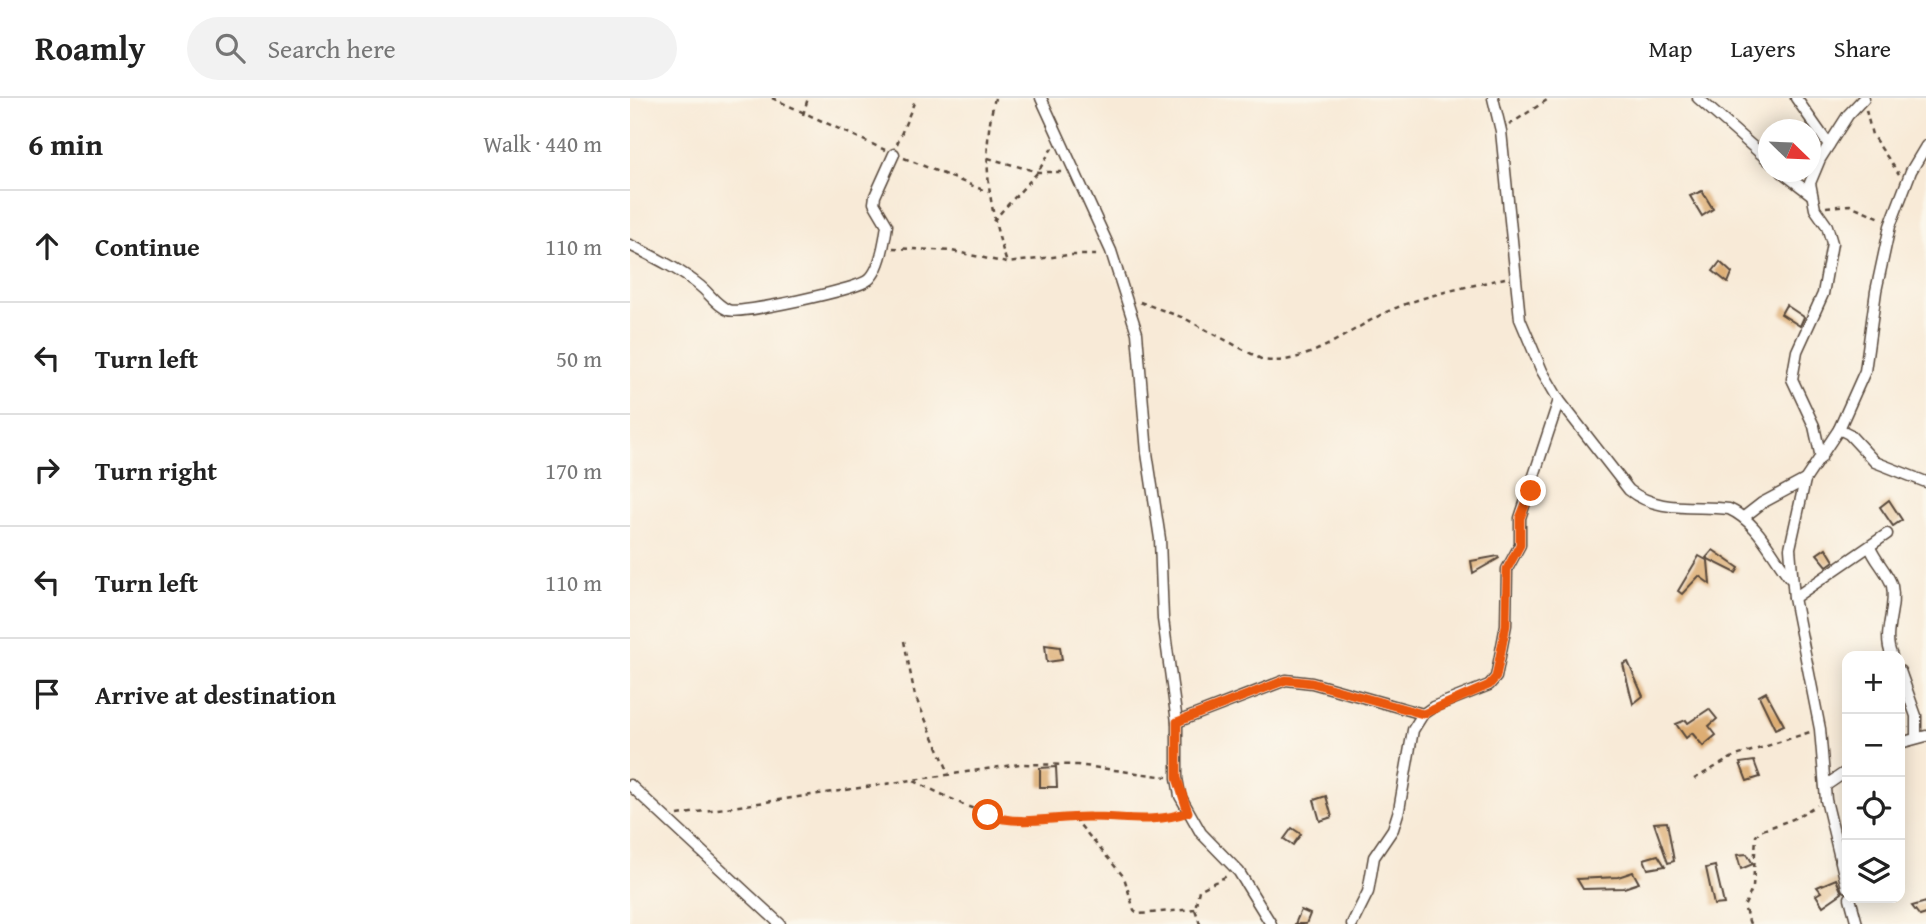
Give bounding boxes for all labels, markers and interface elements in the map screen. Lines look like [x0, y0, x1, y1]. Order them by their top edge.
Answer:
search box [187, 17, 677, 80]
text: Roamly [35, 24, 145, 72]
icon: search [211, 29, 249, 67]
text: Search here [267, 29, 396, 68]
text: Map [1649, 31, 1692, 66]
text: Layers [1730, 31, 1796, 66]
text: Share [1834, 31, 1891, 66]
north arrow [1758, 119, 1821, 182]
text: 6 min [28, 122, 103, 166]
text: Walk · 440 m [483, 127, 602, 160]
icon: ahead [28, 227, 66, 265]
text: Continue [95, 227, 200, 266]
text: 110 m [545, 230, 602, 263]
icon: left [28, 339, 66, 377]
text: Turn left [95, 339, 198, 378]
text: 50 m [556, 342, 602, 375]
icon: right [28, 451, 66, 489]
text: Turn right [95, 451, 217, 490]
text: 170 m [545, 454, 602, 487]
route end [1515, 475, 1546, 506]
icon: left [28, 563, 66, 601]
text: Turn left [95, 563, 198, 602]
text: 110 m [545, 566, 602, 599]
map controls [1842, 651, 1905, 903]
button: + [1842, 651, 1905, 714]
icon: arrive [28, 675, 66, 713]
text: Arrive at destination [95, 675, 336, 714]
button: − [1842, 714, 1905, 777]
button: locate [1842, 777, 1905, 840]
route start [972, 799, 1003, 830]
button: layers [1842, 840, 1905, 903]

